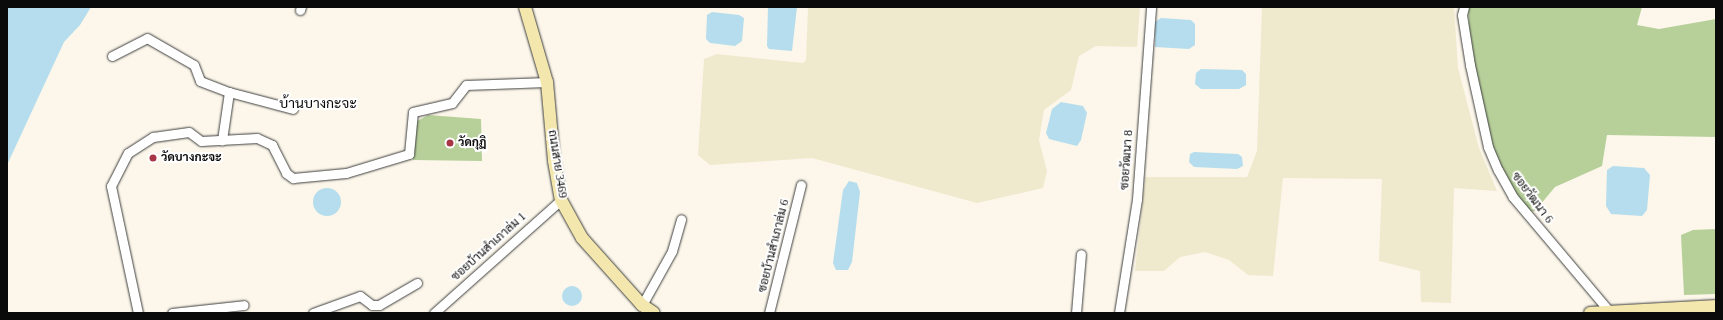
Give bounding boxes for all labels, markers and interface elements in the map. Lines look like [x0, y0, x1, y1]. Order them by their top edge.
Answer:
district label: บ้านบางกะจะ [279, 96, 357, 112]
street label: ถนนสาย 3469 [544, 129, 570, 199]
street label: ซอยวัฒนา 8 [1118, 130, 1136, 190]
place label: วัดกุฏิ [458, 136, 486, 150]
marker: วัดกุฏิ [445, 138, 455, 148]
place label: วัดบางกะจะ [161, 151, 222, 165]
marker: วัดบางกะจะ [148, 153, 158, 163]
street label: ซอยวัฒนา 6 [1508, 170, 1556, 226]
street label: ซอยบ้านสำเภาล่ม 6 [755, 198, 793, 294]
street label: ซอยบ้านสำเภาล่ม 1 [449, 210, 529, 284]

